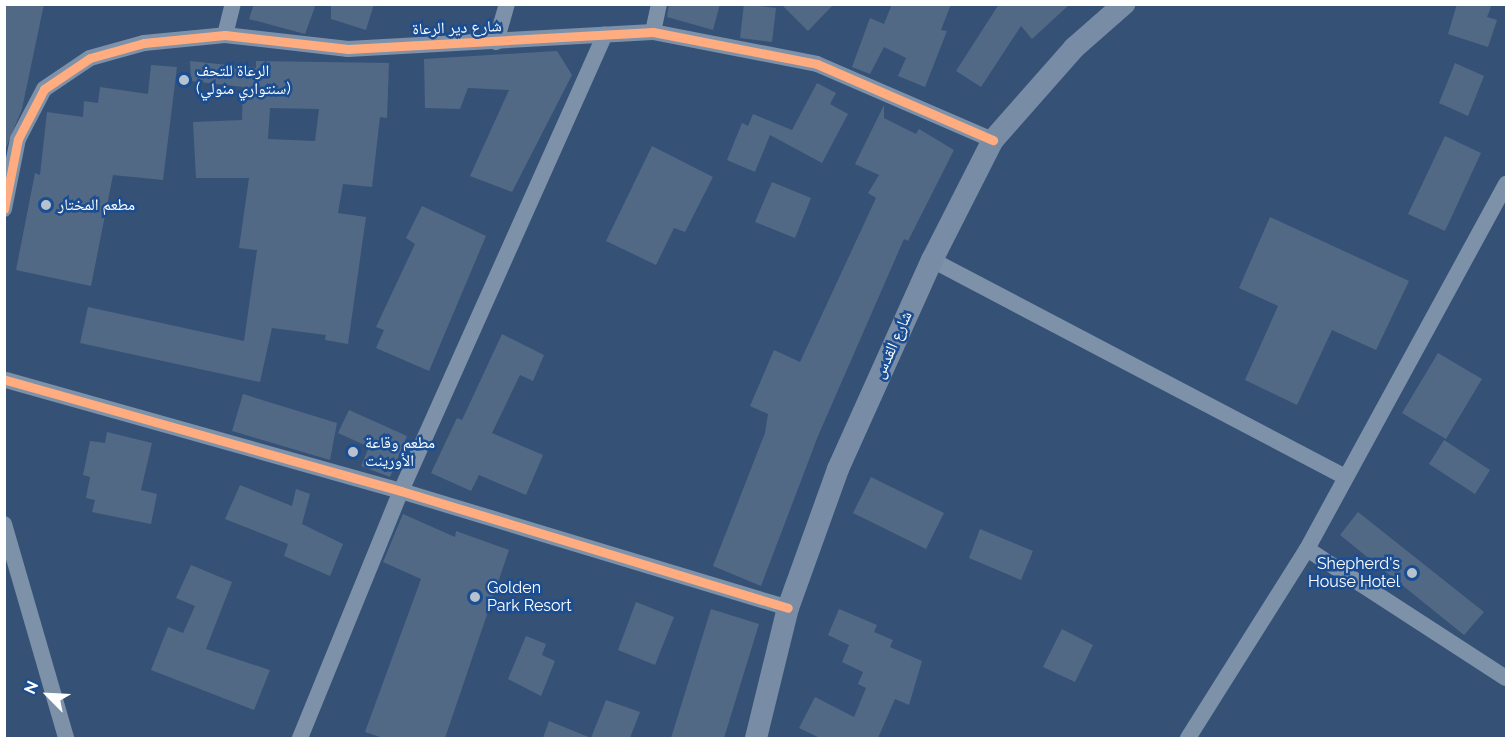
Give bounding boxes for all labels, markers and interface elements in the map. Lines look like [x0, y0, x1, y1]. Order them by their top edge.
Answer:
street label: شارع دير الرعاة [412, 17, 502, 39]
place label: الرعاة للتحف (سنتواري منولي) [196, 61, 291, 99]
marker: الرعاة للتحف (سنتواري منولي) [177, 73, 191, 87]
place label: مطعم المختار [58, 195, 135, 215]
marker: مطعم المختار [39, 198, 53, 212]
street label: شارع القدس [870, 308, 916, 382]
place label: مطعم وقاعة الأورينت [365, 433, 435, 471]
marker: مطعم وقاعة الأورينت [346, 445, 360, 459]
place label: Shepherd's House Hotel [1308, 554, 1400, 592]
marker: Shepherd's House Hotel [1405, 566, 1419, 580]
place label: Golden Park Resort [487, 578, 572, 616]
marker: Golden Park Resort [468, 590, 482, 604]
north arrow [18, 665, 78, 725]
text: N [20, 678, 42, 697]

